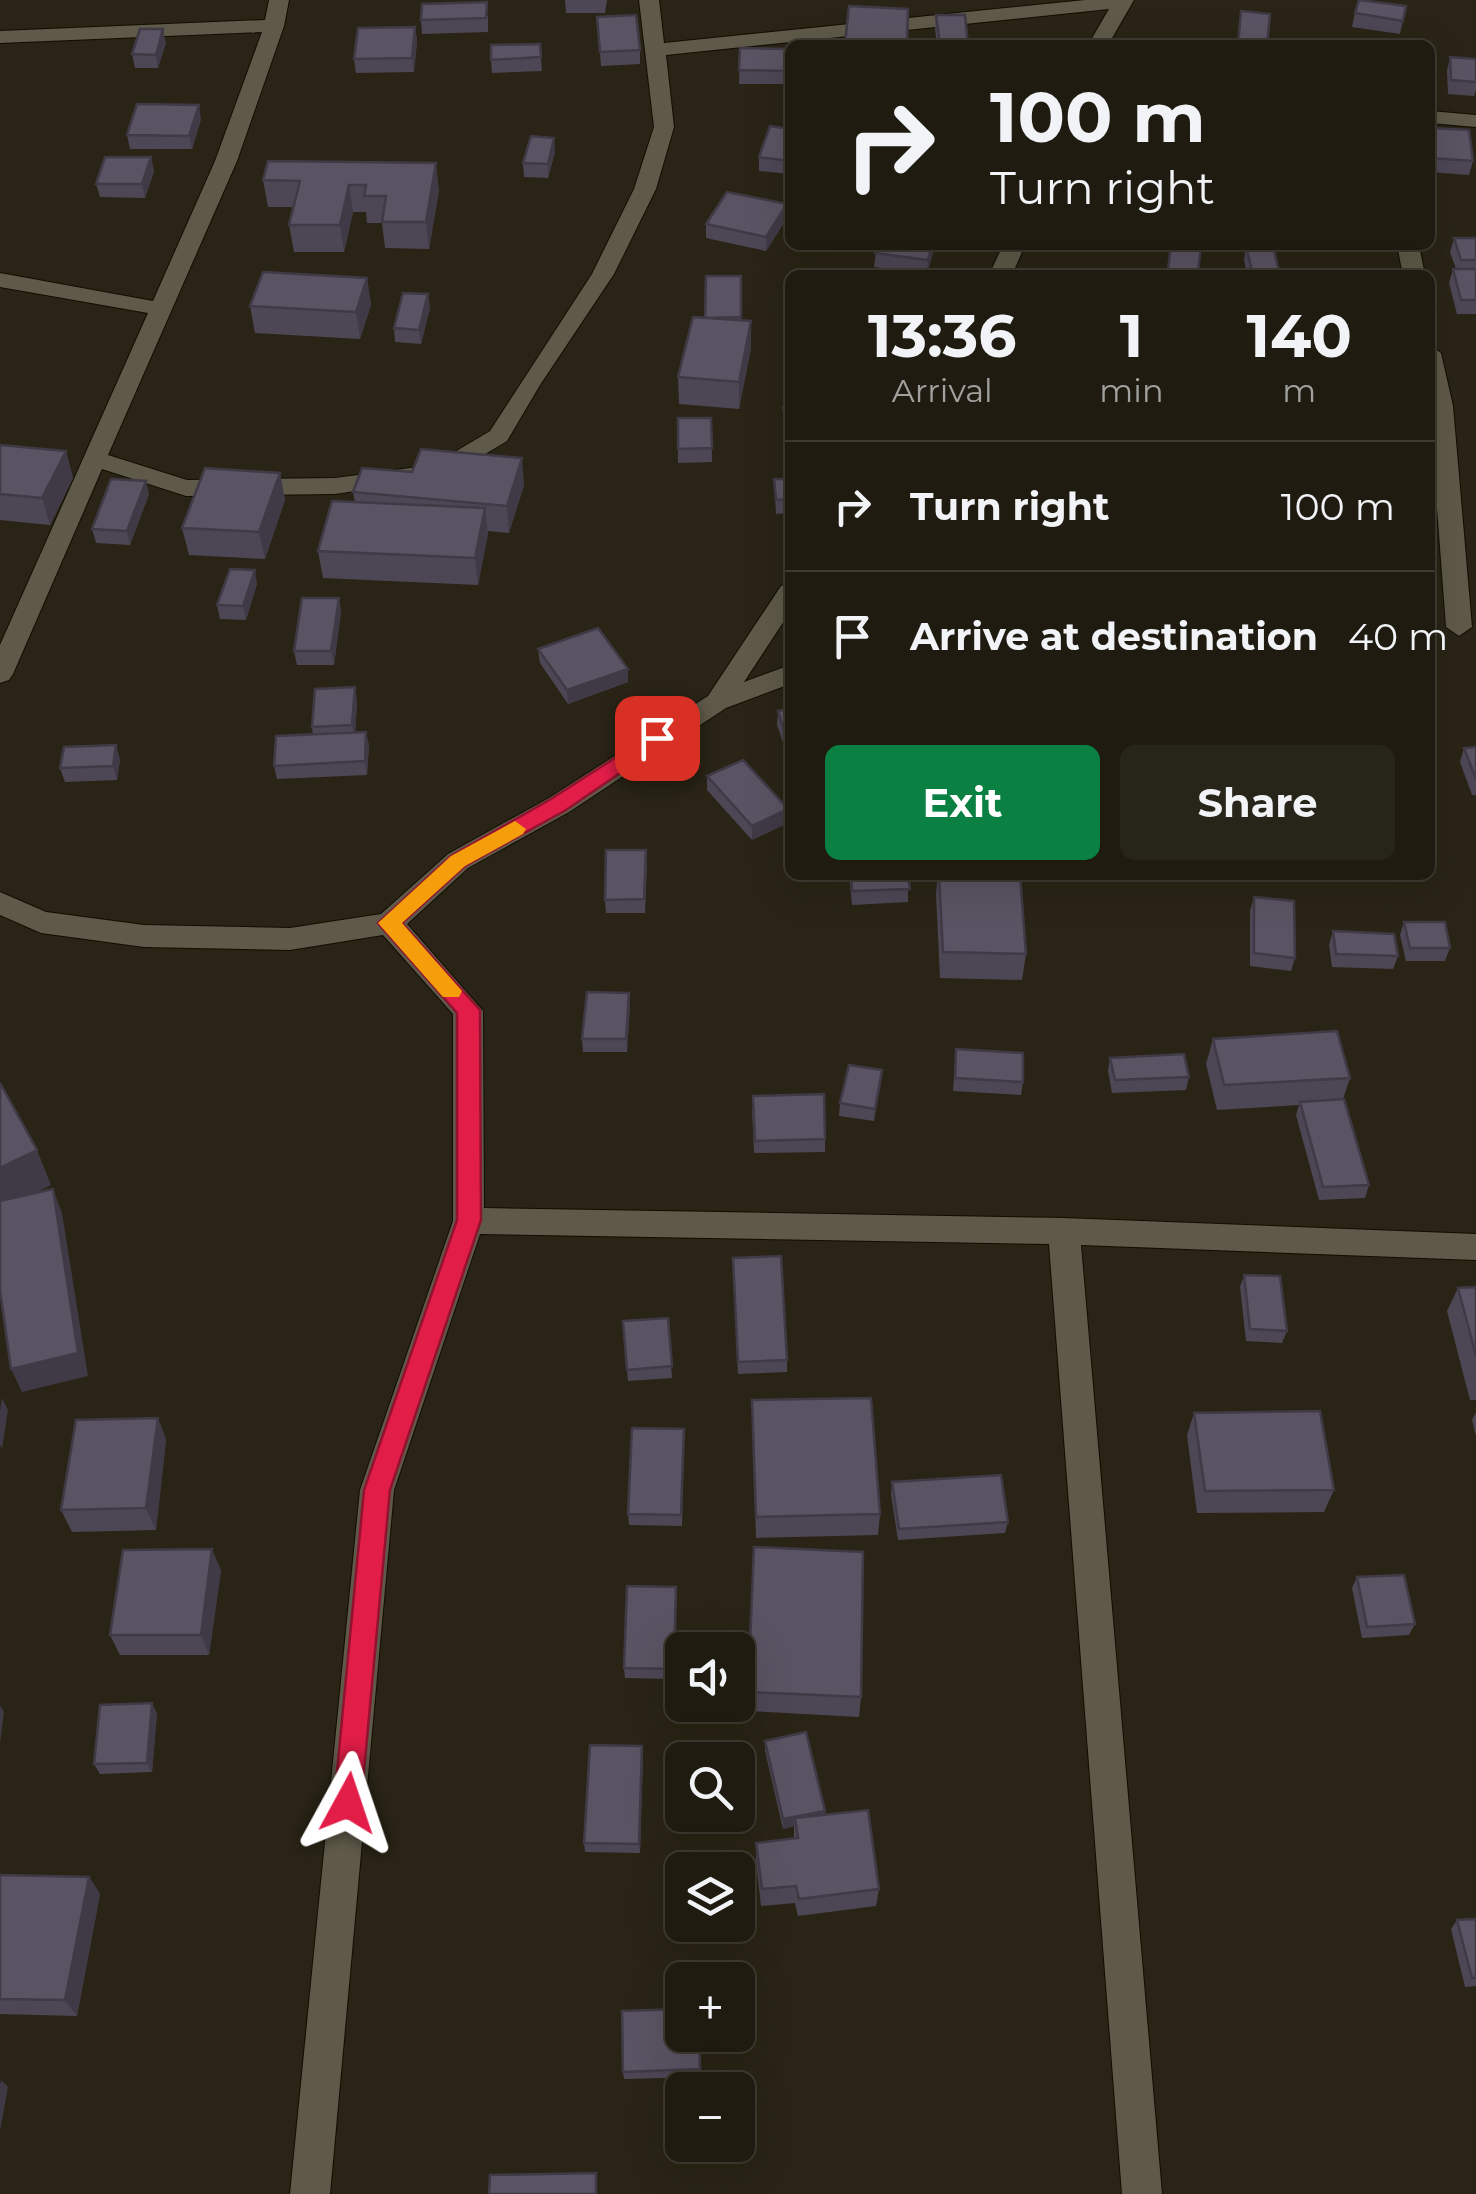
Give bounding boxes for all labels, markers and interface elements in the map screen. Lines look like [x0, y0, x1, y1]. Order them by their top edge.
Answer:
text: 100 m [990, 74, 1206, 160]
icon: right [825, 80, 955, 210]
text: Turn right [990, 160, 1215, 215]
text: 13:36 [868, 299, 1016, 372]
text: 1 [1120, 299, 1143, 372]
text: 140 [1246, 299, 1352, 372]
text: Arrival [892, 371, 993, 410]
text: min [1099, 371, 1164, 410]
text: m [1282, 371, 1316, 410]
icon: right [825, 479, 880, 534]
text: Turn right [910, 483, 1109, 530]
text: 100 m [1281, 483, 1395, 530]
icon: arrive [825, 609, 880, 664]
text: Arrive at destination [910, 613, 1318, 660]
text: 40 m [1348, 613, 1448, 660]
pin [615, 696, 700, 781]
icon: arrive [630, 711, 685, 766]
button: Exit [825, 745, 1100, 860]
button: Share [1120, 745, 1395, 860]
map controls [665, 1632, 755, 2162]
button: sound [665, 1632, 755, 1722]
button: search [665, 1742, 755, 1832]
position arrow [296, 1751, 400, 1855]
button: layers [665, 1852, 755, 1942]
button: + [665, 1962, 755, 2052]
button: − [665, 2072, 755, 2162]

